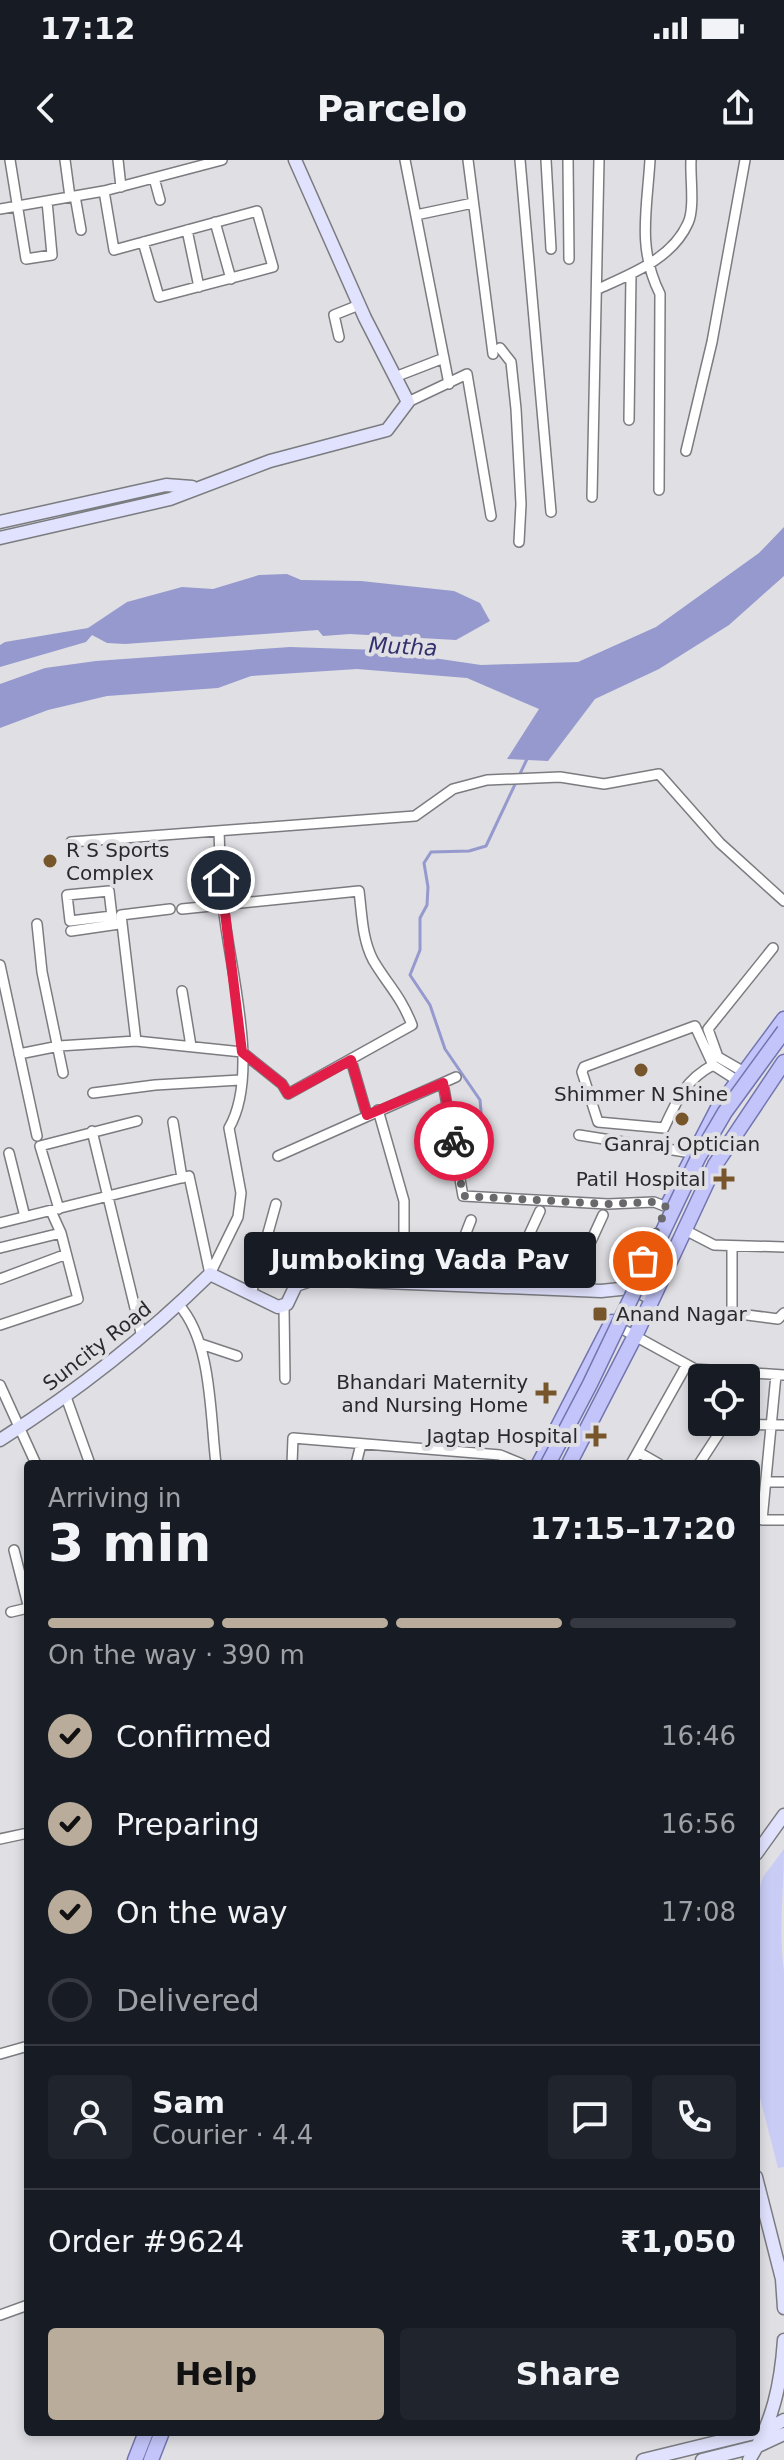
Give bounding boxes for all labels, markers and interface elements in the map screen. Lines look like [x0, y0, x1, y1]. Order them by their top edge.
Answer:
text: 17:12 [40, 11, 136, 46]
icon: back [24, 86, 68, 130]
icon: share [716, 86, 760, 130]
text: Parcelo [317, 88, 467, 129]
water label: Mutha [368, 632, 438, 661]
place label: R S Sports Complex [66, 838, 169, 885]
pin [187, 846, 255, 914]
marker: R S Sports Complex [41, 852, 59, 870]
icon: home [199, 858, 243, 902]
marker: Shimmer N Shine [632, 1061, 650, 1079]
place label: Shimmer N Shine [554, 1082, 728, 1106]
courier [414, 1101, 494, 1181]
marker: Ganraj Optician [673, 1110, 691, 1128]
icon: bike [432, 1119, 476, 1163]
place label: Ganraj Optician [604, 1132, 760, 1156]
place label: Patil Hospital [576, 1167, 706, 1191]
marker: Patil Hospital [713, 1168, 735, 1190]
pin [609, 1227, 677, 1295]
callout: Jumboking Vada Pav [243, 1233, 595, 1289]
icon: bag [621, 1239, 665, 1283]
text: Jumboking Vada Pav [271, 1245, 569, 1275]
street label: Suncity Road [38, 1296, 156, 1396]
place label: Anand Nagar [616, 1302, 748, 1326]
marker: Anand Nagar [591, 1305, 609, 1323]
map controls [688, 1364, 760, 1436]
button: locate [688, 1364, 760, 1436]
place label: Bhandari Maternity and Nursing Home [336, 1370, 528, 1417]
marker: Bhandari Maternity and Nursing Home [535, 1382, 557, 1404]
place label: Jagtap Hospital [424, 1424, 578, 1448]
marker: Jagtap Hospital [585, 1425, 607, 1447]
text: Arriving in [48, 1483, 182, 1513]
text: 17:15–17:20 [530, 1511, 736, 1546]
text: 3 min [48, 1513, 211, 1573]
text: On the way · 390 m [48, 1640, 305, 1670]
icon: check [48, 1714, 92, 1758]
text: Confirmed [116, 1719, 272, 1754]
text: 16:46 [661, 1721, 736, 1751]
icon: check [48, 1802, 92, 1846]
text: Preparing [116, 1807, 260, 1842]
text: 16:56 [661, 1809, 736, 1839]
icon: check [48, 1890, 92, 1934]
text: On the way [116, 1895, 288, 1930]
text: 17:08 [661, 1897, 736, 1927]
text: Delivered [116, 1983, 260, 2018]
button: person [48, 2075, 132, 2159]
button: chat [548, 2075, 632, 2159]
button: phone [652, 2075, 736, 2159]
text: Sam [152, 2085, 225, 2120]
text: Courier · 4.4 [152, 2120, 313, 2150]
text: Order #9624 [48, 2224, 244, 2259]
text: ₹1,050 [620, 2224, 736, 2259]
button: Help [48, 2328, 384, 2420]
button: Share [400, 2328, 736, 2420]

